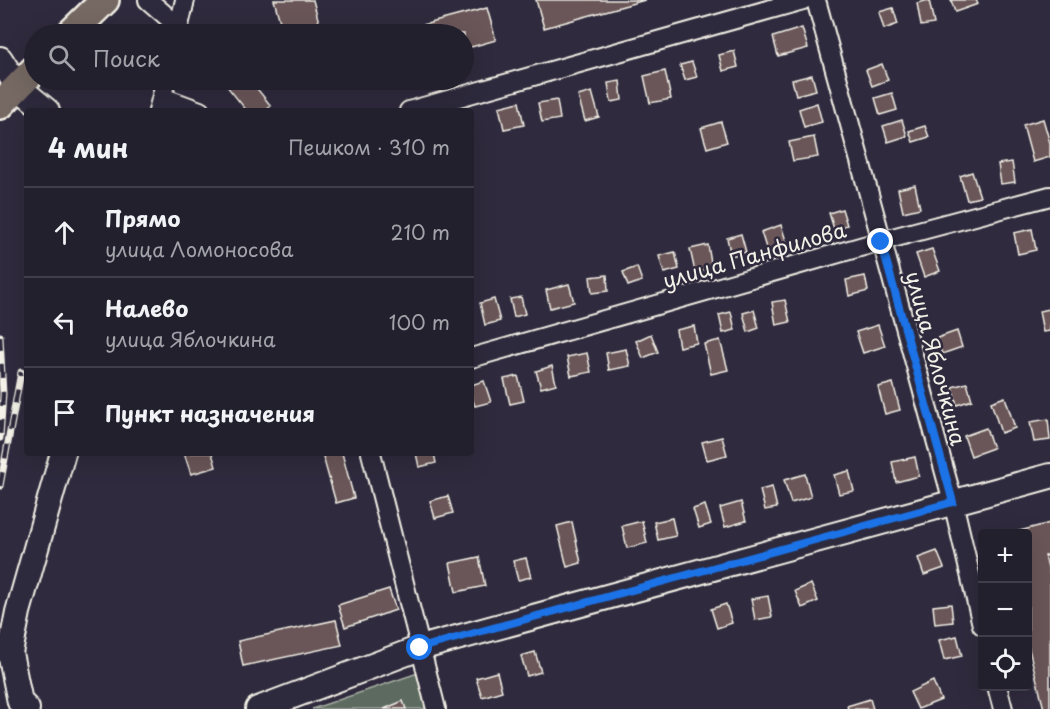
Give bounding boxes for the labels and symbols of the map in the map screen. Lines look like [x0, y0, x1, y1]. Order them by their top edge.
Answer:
street label: улица Панфилова [659, 213, 849, 295]
route end [867, 228, 893, 254]
street label: улица Яблочкина [898, 267, 976, 449]
route start [406, 634, 432, 660]

